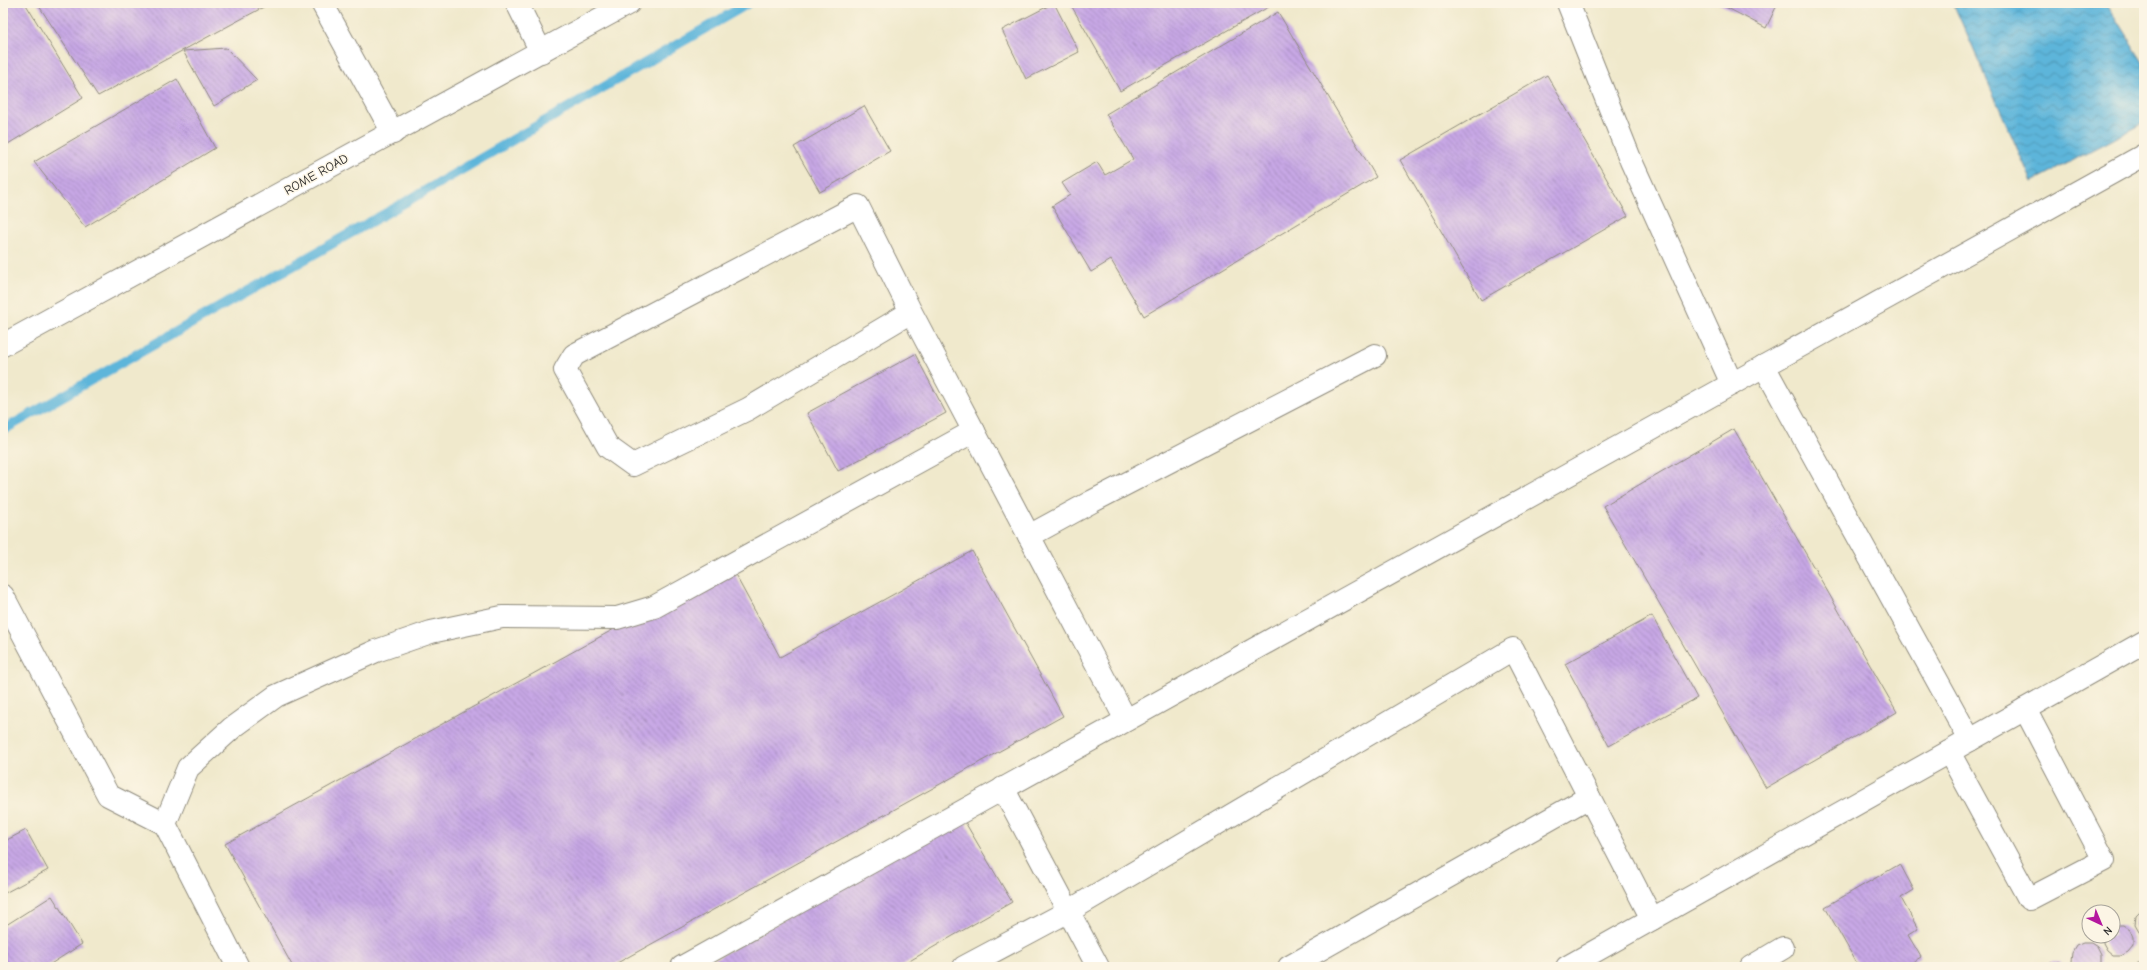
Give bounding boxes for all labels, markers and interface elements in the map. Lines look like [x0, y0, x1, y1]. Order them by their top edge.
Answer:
street label: ROME ROAD [281, 150, 351, 198]
north arrow [2081, 904, 2121, 944]
text: N [2100, 924, 2115, 938]

